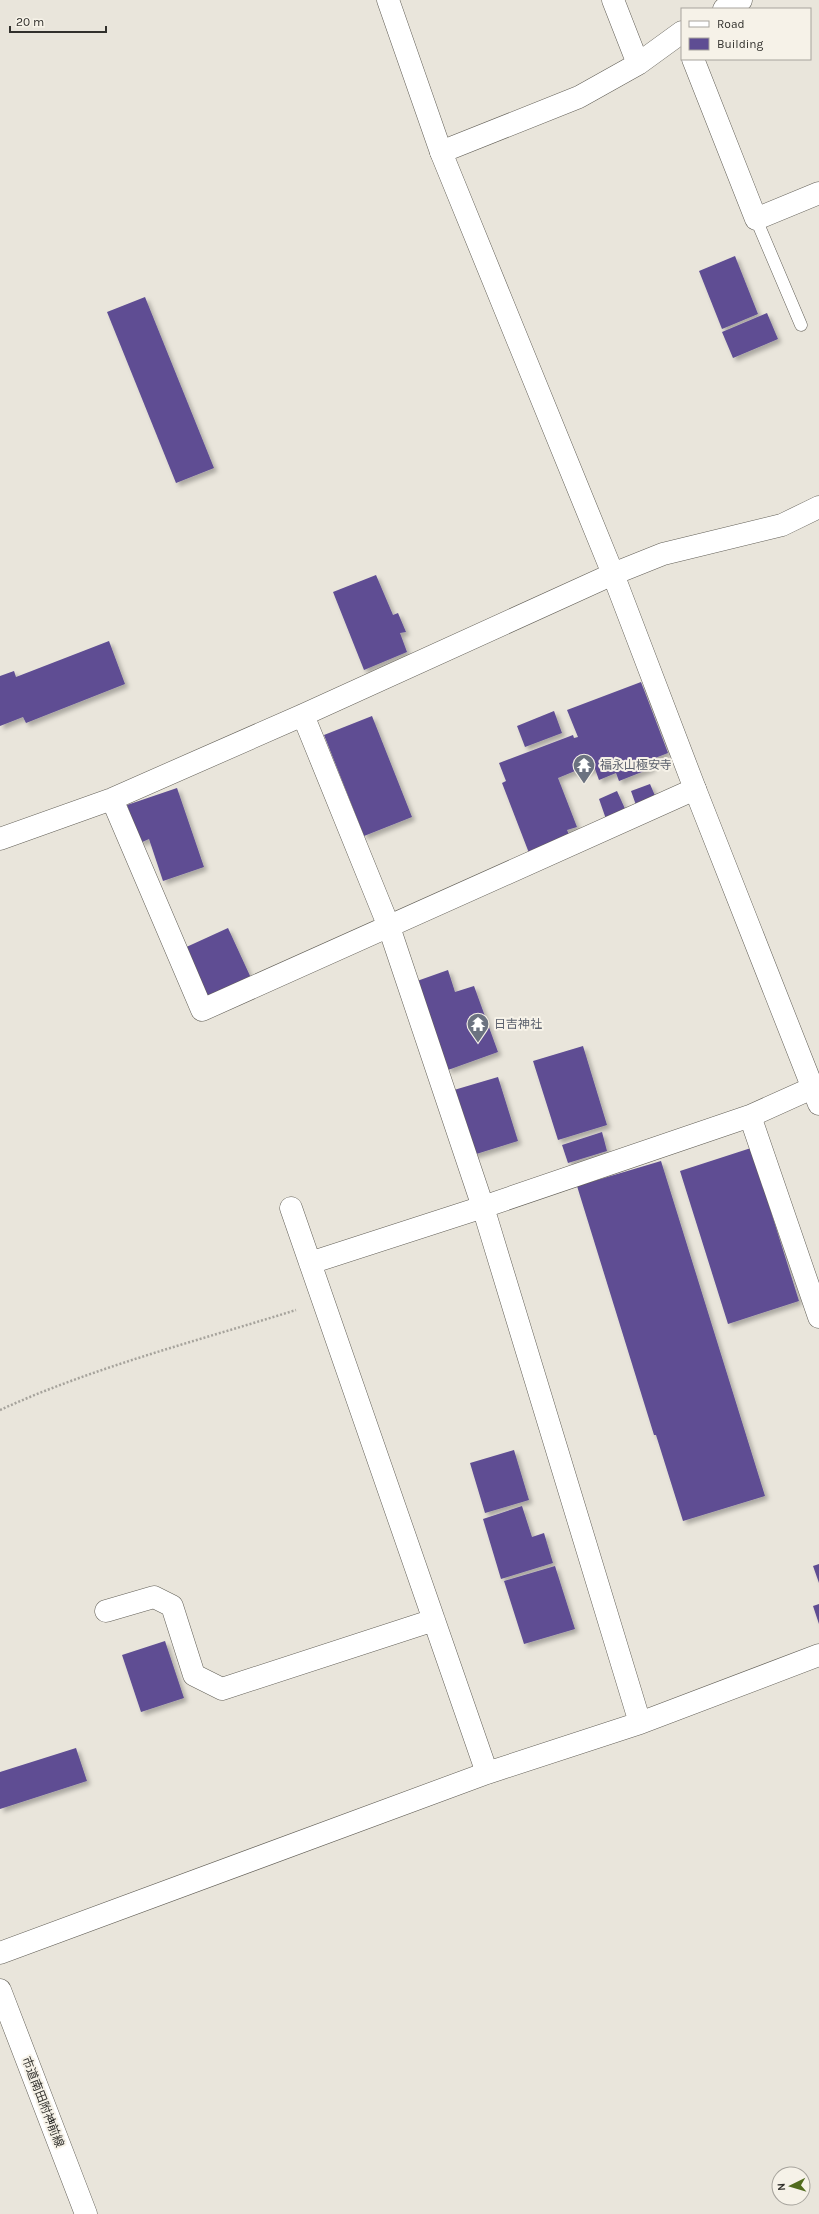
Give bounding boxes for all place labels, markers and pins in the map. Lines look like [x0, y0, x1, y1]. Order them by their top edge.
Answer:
temple icon: 福永山極安寺 [571, 752, 597, 785]
place label: 福永山極安寺 [600, 758, 672, 772]
temple icon: 日吉神社 [465, 1011, 491, 1044]
place label: 日吉神社 [494, 1017, 542, 1031]

